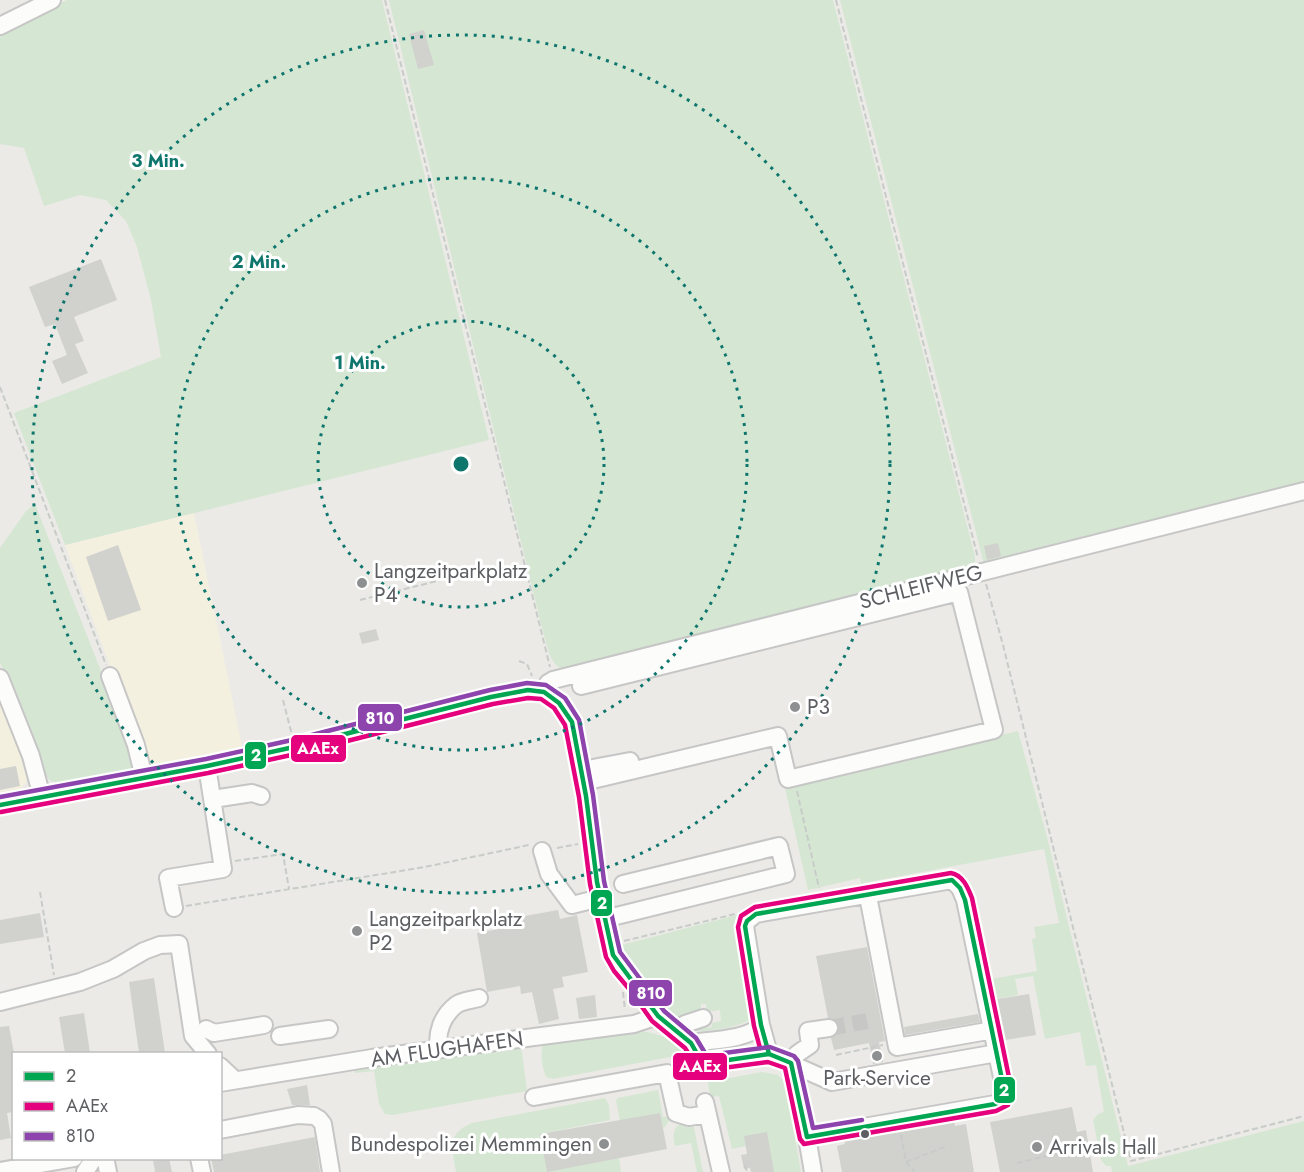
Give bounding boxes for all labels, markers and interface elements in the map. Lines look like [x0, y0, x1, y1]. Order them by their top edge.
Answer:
text: 3 Min. [131, 148, 185, 174]
text: 2 Min. [232, 249, 286, 275]
text: 1 Min. [334, 350, 386, 376]
centre of rings [451, 454, 471, 474]
place label: Langzeitparkplatz P4 [374, 556, 528, 610]
street label: SCHLEIFWEG [856, 557, 986, 617]
marker: Langzeitparkplatz P4 [355, 576, 369, 590]
place label: P3 [807, 692, 830, 722]
marker: P3 [788, 700, 802, 714]
line badge: 810 [357, 703, 403, 732]
text: 810 [366, 707, 394, 730]
line badge: AAEx [290, 734, 347, 763]
text: AAEx [296, 737, 340, 760]
line badge: 2 [244, 741, 267, 770]
text: 2 [251, 744, 261, 767]
line badge: 2 [590, 889, 613, 917]
text: 2 [597, 892, 607, 915]
place label: Langzeitparkplatz P2 [369, 904, 523, 958]
marker: Langzeitparkplatz P2 [350, 924, 364, 938]
line badge: 810 [628, 979, 673, 1007]
text: 810 [637, 982, 665, 1005]
street label: AM FLUGHAFEN [369, 1023, 525, 1075]
marker: Park-Service [870, 1049, 884, 1063]
legend [12, 1052, 222, 1160]
line badge: AAEx [672, 1052, 728, 1081]
text: AAEx [678, 1055, 722, 1078]
text: 2 [66, 1063, 76, 1089]
place label: Park-Service [823, 1063, 931, 1093]
line badge: 2 [993, 1076, 1016, 1104]
text: 2 [999, 1079, 1009, 1102]
text: AAEx [66, 1093, 108, 1119]
text: 810 [66, 1123, 95, 1149]
unlabelled marker [859, 1128, 871, 1140]
place label: Bundespolizei Memmingen [350, 1129, 592, 1159]
place label: Arrivals Hall [1049, 1132, 1156, 1162]
marker: Bundespolizei Memmingen [597, 1137, 611, 1151]
marker: Arrivals Hall [1030, 1140, 1044, 1154]

